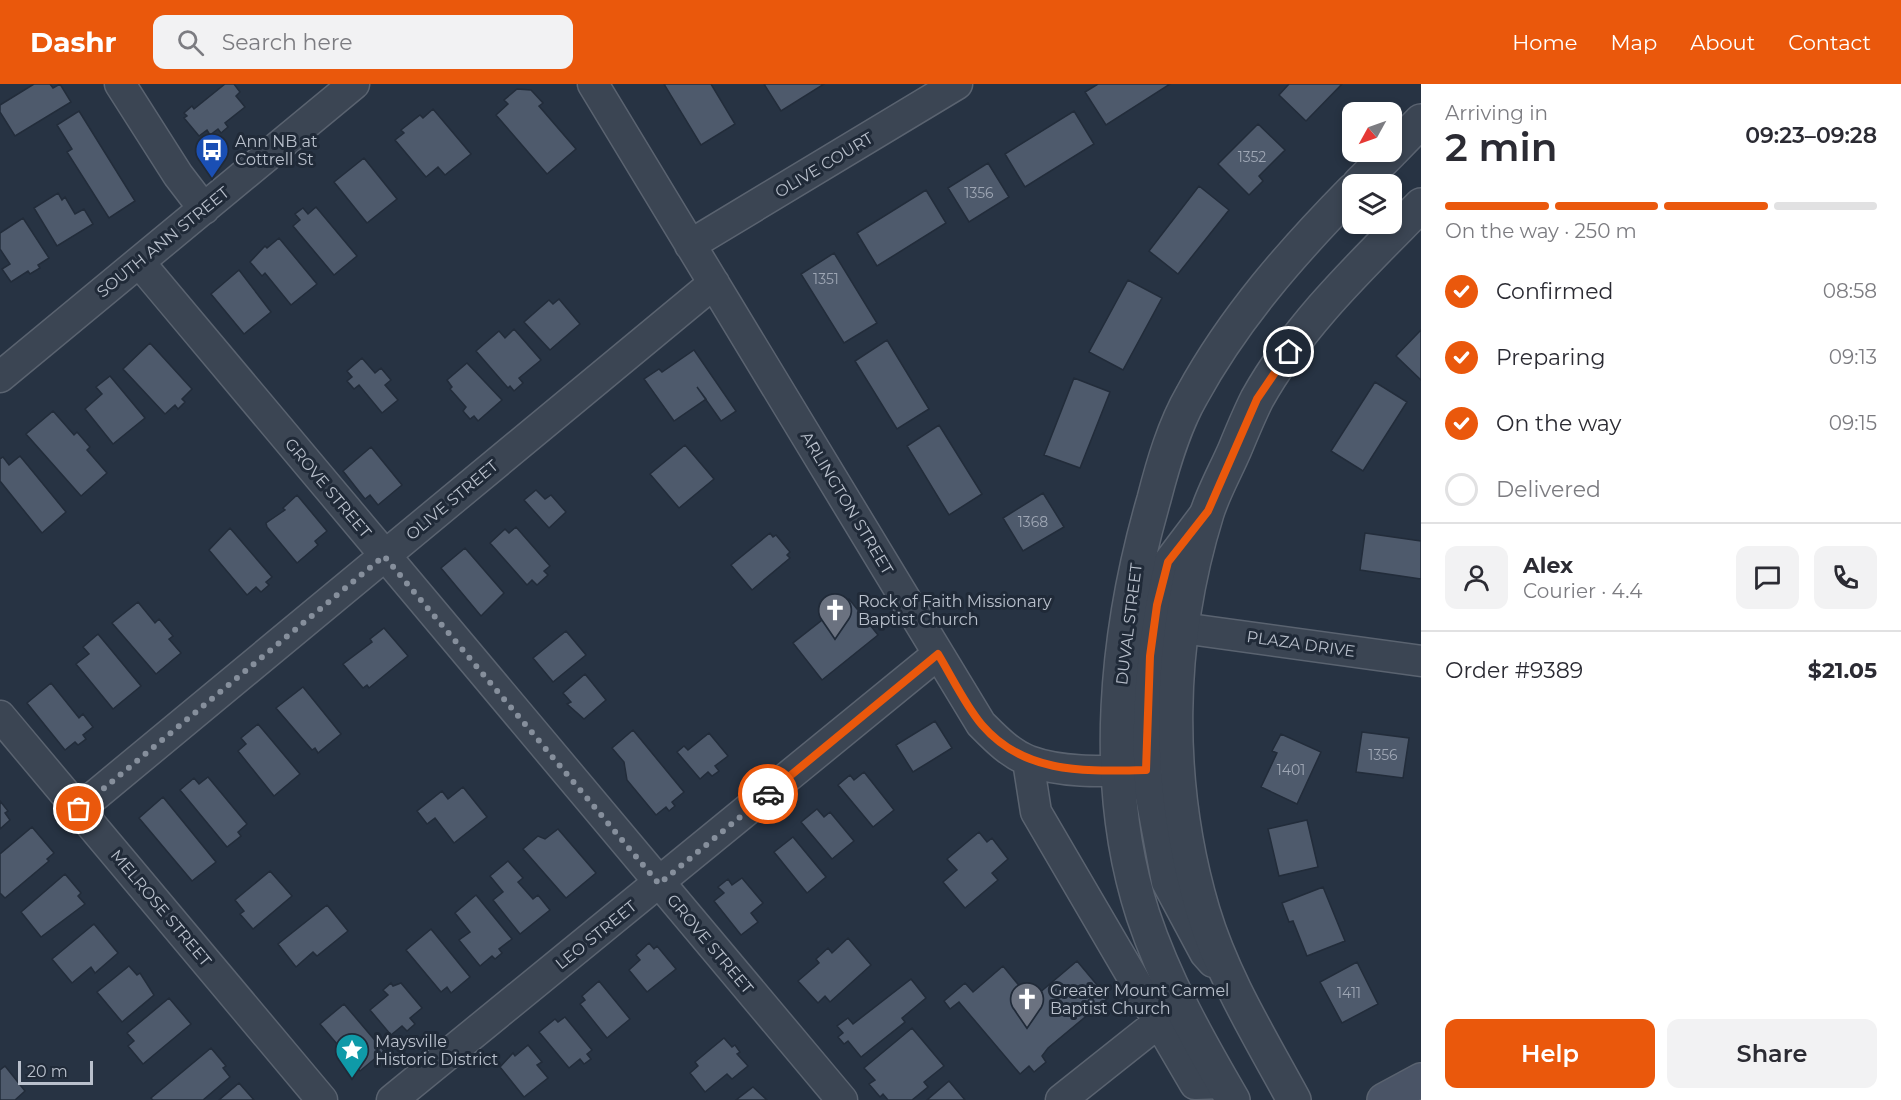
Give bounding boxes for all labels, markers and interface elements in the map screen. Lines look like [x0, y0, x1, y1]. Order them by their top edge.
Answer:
search box [153, 15, 573, 69]
text: Dashr [30, 25, 117, 59]
icon: search [174, 26, 207, 59]
text: Search here [222, 29, 353, 56]
text: Home [1512, 30, 1577, 55]
text: Map [1610, 30, 1657, 55]
text: About [1690, 30, 1755, 55]
text: Contact [1788, 30, 1871, 55]
text: Arriving in [1445, 101, 1548, 125]
north arrow [1342, 102, 1402, 162]
map controls [1342, 102, 1402, 234]
text: 09:23–09:28 [1745, 122, 1877, 149]
text: 2 min [1445, 123, 1558, 171]
street label: OLIVE COURT [772, 128, 877, 202]
bus stop icon: Ann NB at Cottrell St [194, 132, 230, 179]
place label: Ann NB at Cottrell St [235, 132, 318, 169]
house number: 1352 [1238, 148, 1266, 166]
button: layers [1342, 174, 1402, 234]
street label: SOUTH ANN STREET [93, 182, 234, 301]
house number: 1356 [964, 184, 994, 202]
text: On the way · 250 m [1445, 219, 1637, 243]
house number: 1351 [813, 270, 839, 288]
icon: check [1445, 275, 1478, 308]
text: Confirmed [1496, 278, 1613, 305]
text: 08:58 [1823, 279, 1877, 303]
pin [1263, 326, 1314, 377]
icon: home [1272, 335, 1305, 368]
icon: check [1445, 341, 1478, 374]
text: Preparing [1496, 344, 1605, 371]
text: 09:13 [1829, 345, 1877, 369]
icon: check [1445, 407, 1478, 440]
text: On the way [1496, 410, 1621, 437]
text: 09:15 [1829, 411, 1877, 435]
street label: ARLINGTON STREET [797, 428, 898, 579]
street label: GROVE STREET [281, 434, 376, 542]
street label: OLIVE STREET [402, 455, 503, 544]
text: Delivered [1496, 476, 1601, 503]
house number: 1368 [1018, 513, 1048, 531]
button: person [1445, 546, 1508, 609]
button: chat [1736, 546, 1799, 609]
button: phone [1814, 546, 1877, 609]
text: Alex [1523, 552, 1573, 579]
street label: DUVAL STREET [1112, 561, 1146, 686]
text: Courier · 4.4 [1523, 579, 1642, 603]
church icon: Rock of Faith Missionary Baptist Church [817, 592, 853, 639]
place label: Rock of Faith Missionary Baptist Church [858, 592, 1052, 629]
street label: PLAZA DRIVE [1246, 627, 1356, 661]
text: Order #9389 [1445, 657, 1583, 684]
text: $21.05 [1808, 657, 1877, 684]
house number: 1356 [1368, 746, 1398, 764]
house number: 1401 [1277, 761, 1305, 779]
courier [738, 764, 798, 824]
icon: car [752, 778, 785, 811]
pin [53, 783, 104, 834]
icon: bag [62, 792, 95, 825]
street label: MELROSE STREET [107, 846, 216, 971]
street label: GROVE STREET [663, 890, 758, 998]
street label: LEO STREET [552, 896, 641, 973]
church icon: Greater Mount Carmel Baptist Church [1009, 981, 1045, 1028]
place label: Greater Mount Carmel Baptist Church [1050, 981, 1229, 1018]
house number: 1411 [1337, 984, 1361, 1002]
button: Help [1445, 1019, 1655, 1088]
button: Share [1667, 1019, 1877, 1088]
place icon: Maysville Historic District [334, 1032, 370, 1079]
place label: Maysville Historic District [375, 1032, 499, 1069]
scale bar [18, 1058, 93, 1086]
text: 20 m [27, 1062, 68, 1081]

